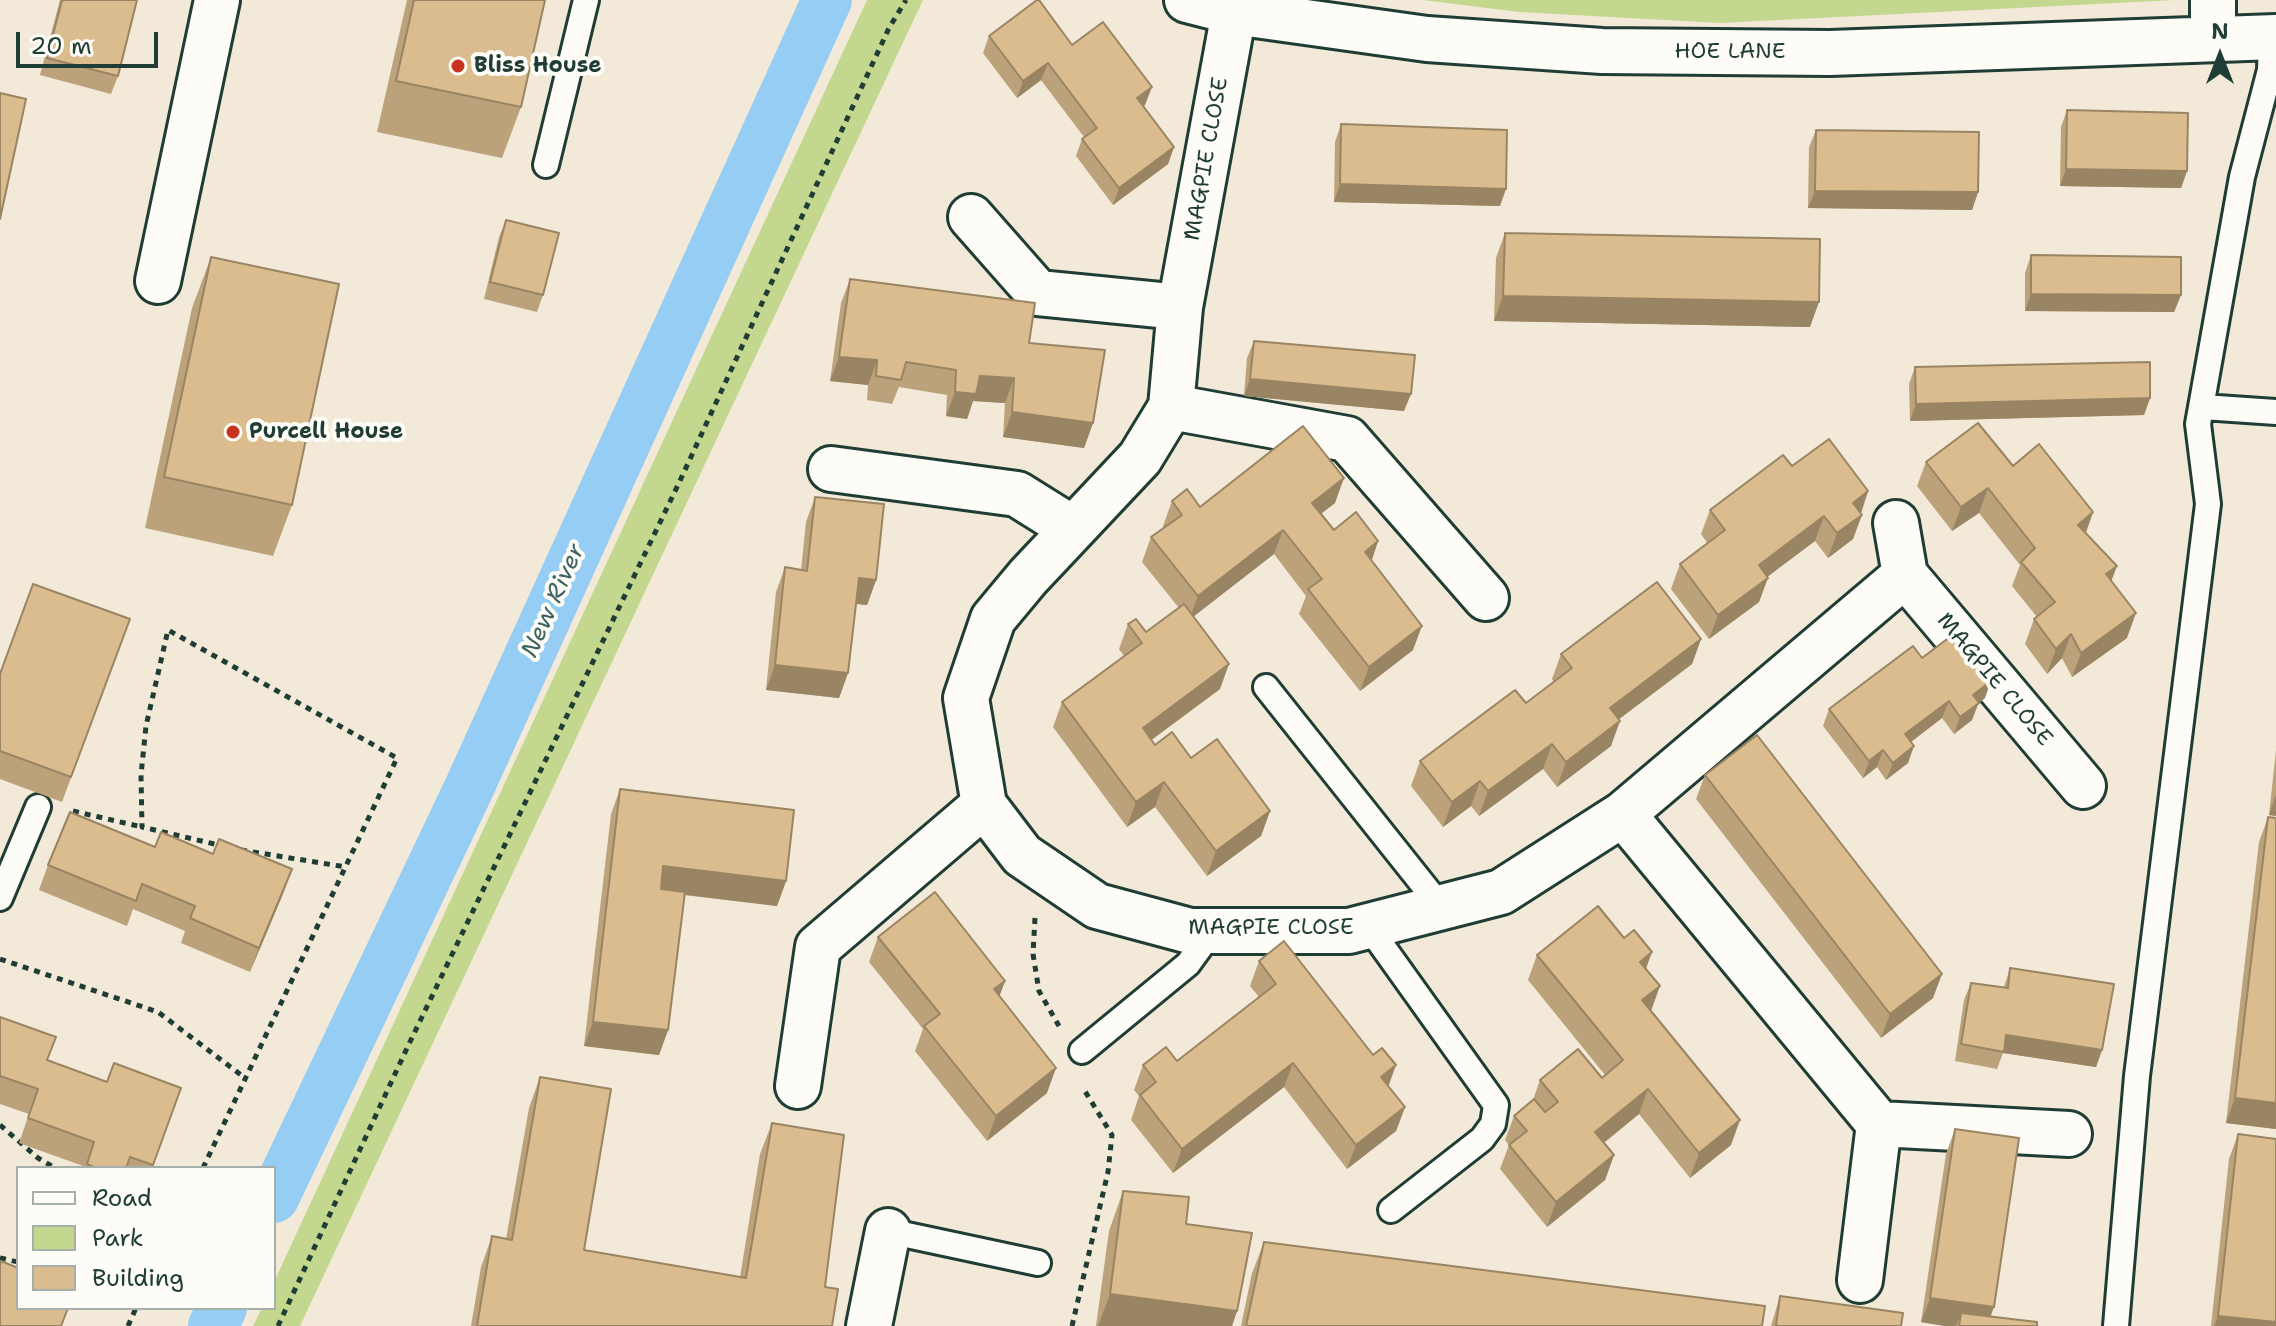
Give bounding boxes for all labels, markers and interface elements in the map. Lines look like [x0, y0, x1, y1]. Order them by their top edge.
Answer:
scale bar [20, 16, 162, 66]
north arrow [2180, 16, 2260, 96]
text: N [2211, 17, 2229, 46]
text: 20 m [30, 30, 92, 62]
street label: HOE LANE [1674, 39, 1786, 65]
place label: Bliss House [474, 53, 601, 79]
marker: Bliss House [449, 57, 467, 75]
street label: MAGPIE CLOSE [1180, 75, 1234, 243]
place label: Purcell House [249, 419, 403, 445]
marker: Purcell House [224, 423, 242, 441]
water label: New River [516, 540, 592, 662]
street label: MAGPIE CLOSE [1931, 608, 2057, 752]
street label: MAGPIE CLOSE [1188, 915, 1354, 941]
legend [16, 1166, 276, 1310]
text: Road [92, 1182, 152, 1214]
text: Park [92, 1222, 144, 1254]
text: Building [92, 1262, 184, 1294]

